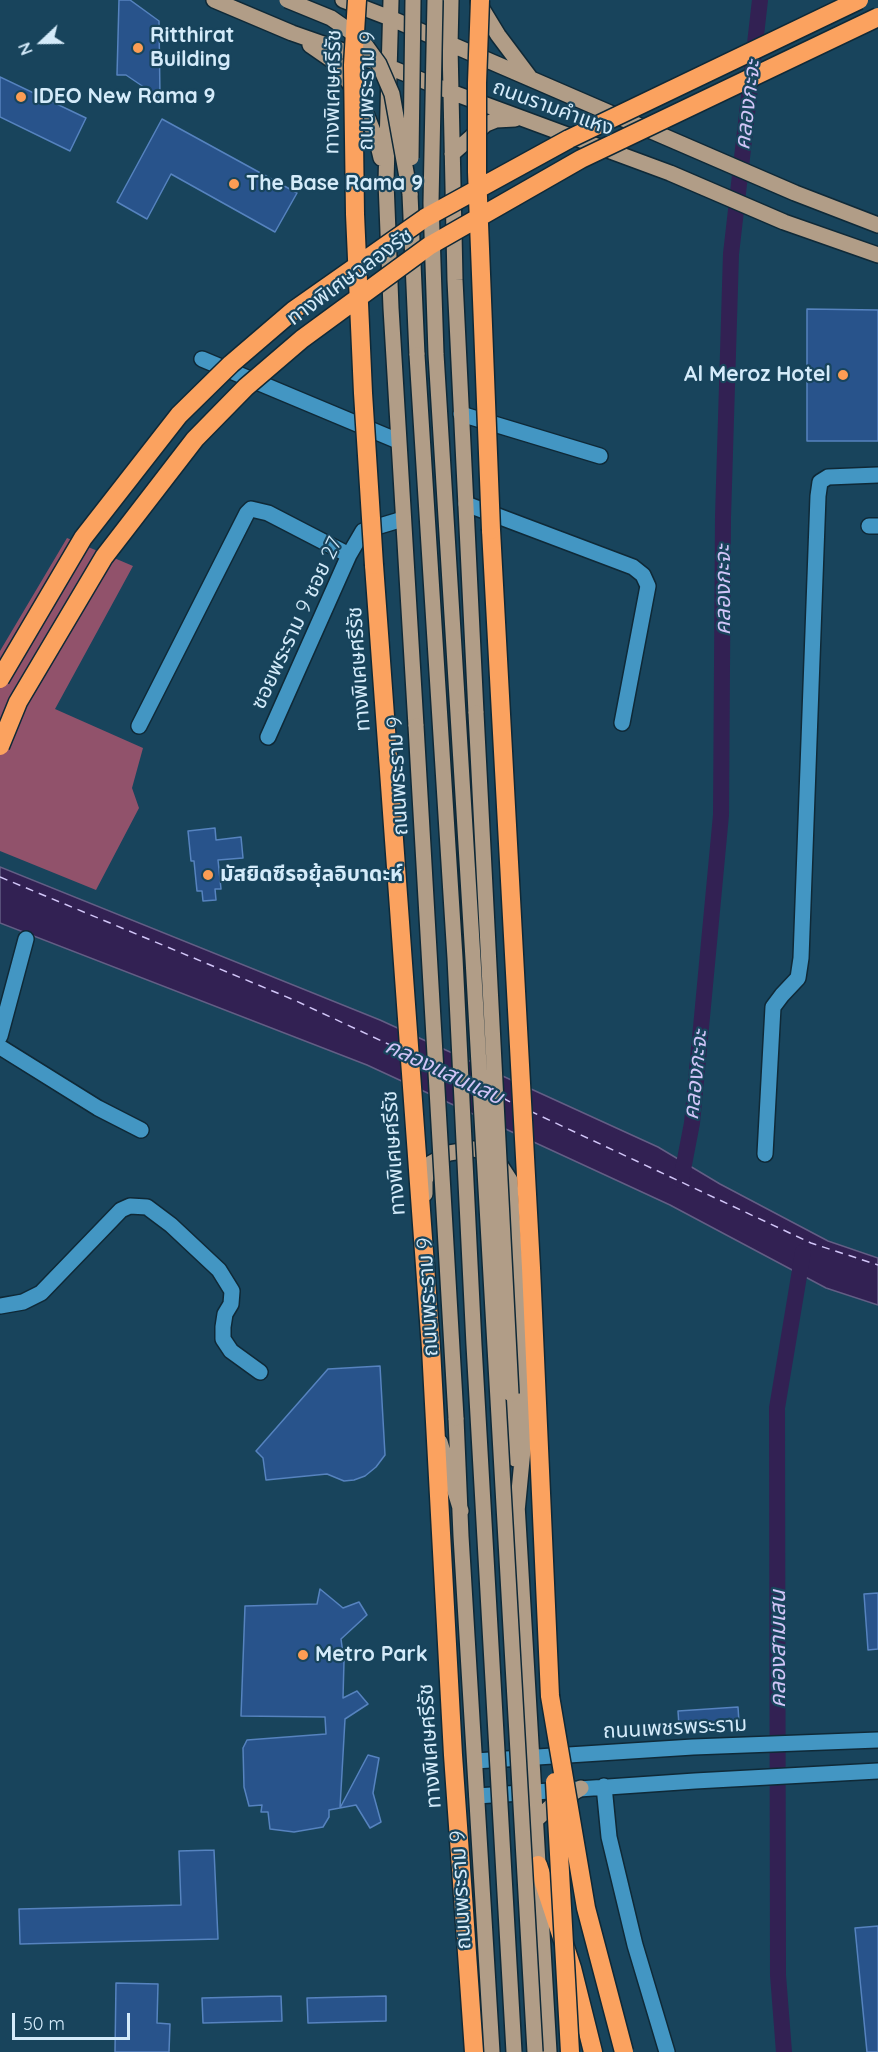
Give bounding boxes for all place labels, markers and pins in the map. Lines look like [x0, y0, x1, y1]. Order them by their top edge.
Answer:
place label: Ritthirat Building [150, 23, 234, 73]
marker: Ritthirat Building [131, 41, 145, 55]
place label: IDEO New Rama 9 [33, 84, 216, 110]
marker: IDEO New Rama 9 [14, 90, 28, 104]
place label: The Base Rama 9 [246, 171, 423, 197]
marker: The Base Rama 9 [227, 177, 241, 191]
place label: Al Meroz Hotel [684, 362, 831, 388]
marker: Al Meroz Hotel [836, 368, 850, 382]
place label: มัสยิดซีรอยุ้ลอิบาดะห์ [220, 862, 403, 888]
marker: มัสยิดซีรอยุ้ลอิบาดะห์ [201, 868, 215, 882]
place label: Metro Park [315, 1642, 428, 1668]
marker: Metro Park [296, 1648, 310, 1662]

